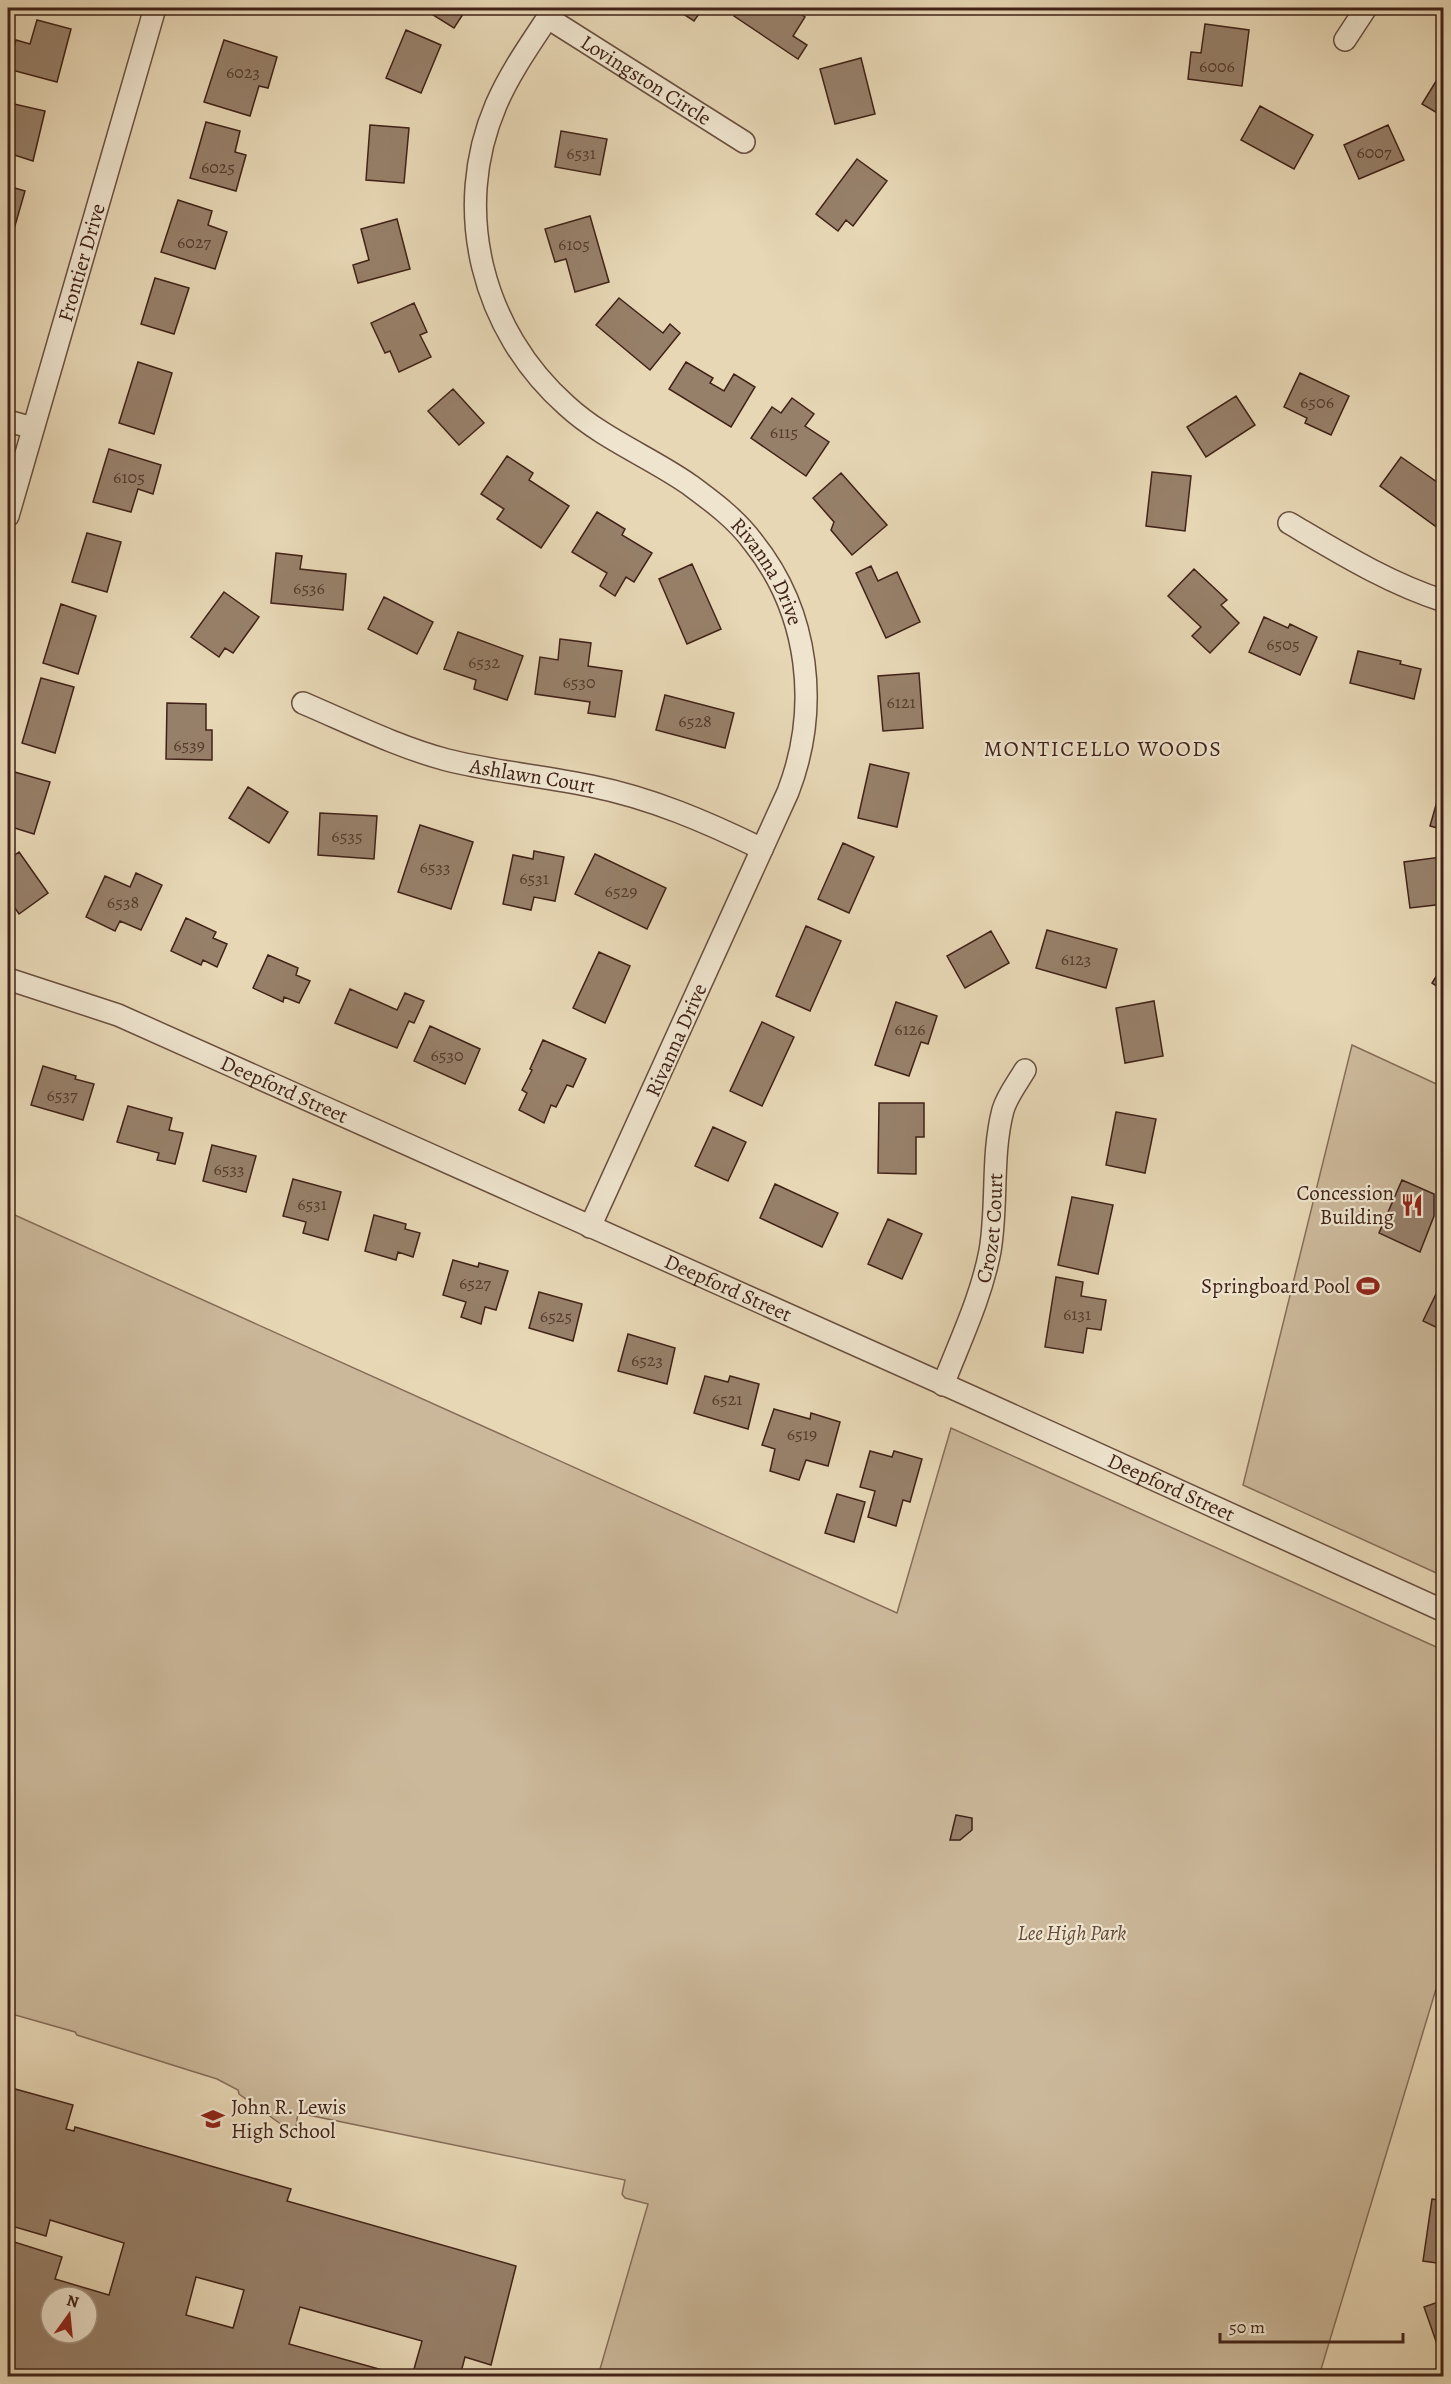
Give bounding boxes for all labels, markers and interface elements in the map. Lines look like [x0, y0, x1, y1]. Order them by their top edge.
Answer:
street label: Lovingston Circle [575, 28, 717, 132]
house number: 6006 [1199, 54, 1235, 78]
house number: 6023 [226, 60, 260, 84]
house number: 6007 [1356, 140, 1392, 164]
house number: 6531 [566, 141, 596, 165]
house number: 6025 [201, 155, 235, 179]
street label: Frontier Drive [51, 200, 112, 325]
house number: 6027 [177, 230, 211, 254]
house number: 6105 [558, 232, 590, 256]
house number: 6506 [1300, 390, 1334, 414]
house number: 6115 [770, 420, 798, 444]
house number: 6105 [113, 465, 145, 489]
street label: Rivanna Drive [724, 511, 809, 629]
house number: 6536 [293, 576, 325, 600]
house number: 6505 [1266, 632, 1300, 656]
house number: 6532 [468, 650, 500, 674]
house number: 6530 [562, 670, 596, 694]
house number: 6121 [886, 690, 916, 714]
house number: 6528 [678, 709, 712, 733]
house number: 6539 [173, 733, 205, 757]
district label: MONTICELLO WOODS [984, 734, 1222, 764]
street label: Ashlawn Court [467, 751, 598, 801]
house number: 6535 [331, 824, 363, 848]
house number: 6533 [419, 855, 451, 879]
house number: 6531 [519, 866, 549, 890]
house number: 6529 [605, 879, 637, 903]
house number: 6538 [107, 890, 139, 914]
house number: 6123 [1061, 947, 1091, 971]
street label: Rivanna Drive [639, 979, 713, 1101]
house number: 6126 [894, 1017, 926, 1041]
house number: 6530 [430, 1043, 464, 1067]
street label: Deepford Street [216, 1049, 353, 1130]
house number: 6537 [46, 1083, 78, 1107]
house number: 6533 [213, 1157, 245, 1181]
street label: Crozet Court [969, 1173, 1009, 1286]
place label: Concession Building [1297, 1179, 1394, 1231]
house number: 6531 [297, 1192, 327, 1216]
restaurant icon: Concession Building [1399, 1192, 1425, 1218]
street label: Deepford Street [660, 1247, 796, 1329]
house number: 6527 [459, 1271, 492, 1295]
place label: Springboard Pool [1201, 1272, 1350, 1300]
sports icon: Springboard Pool [1355, 1273, 1381, 1299]
house number: 6131 [1063, 1302, 1091, 1326]
house number: 6525 [540, 1304, 572, 1328]
house number: 6523 [631, 1348, 663, 1372]
house number: 6521 [712, 1387, 742, 1411]
house number: 6519 [787, 1422, 817, 1446]
street label: Deepford Street [1103, 1446, 1239, 1528]
park label: Lee High Park [1018, 1919, 1126, 1947]
place label: John R. Lewis High School [231, 2093, 347, 2145]
school or university icon: John R. Lewis High School [200, 2106, 226, 2132]
north arrow [39, 2285, 99, 2345]
text: N [64, 2289, 81, 2314]
scale bar [1220, 2306, 1403, 2344]
text: 50 m [1229, 2315, 1265, 2339]

